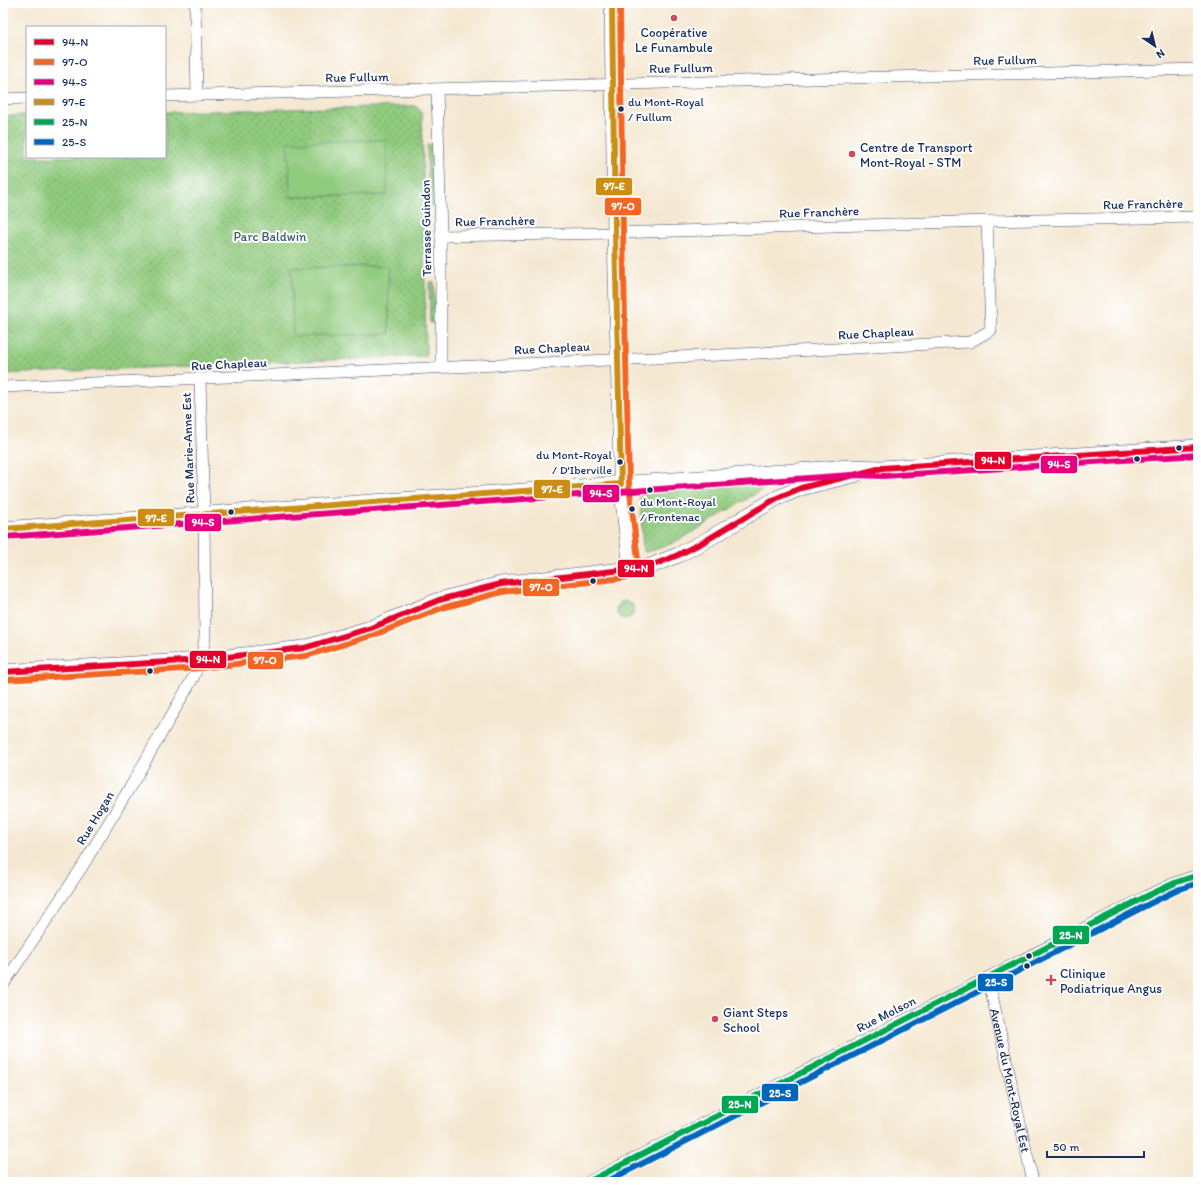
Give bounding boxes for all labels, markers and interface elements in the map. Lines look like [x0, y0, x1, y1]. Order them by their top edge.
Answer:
marker: Coopérative Le Funambule [669, 13, 679, 23]
place label: Coopérative Le Funambule [635, 25, 713, 55]
legend [26, 26, 166, 158]
north arrow [1135, 26, 1175, 66]
text: 94-N [62, 35, 88, 49]
text: N [1154, 46, 1167, 61]
street label: Rue Fullum [973, 52, 1037, 68]
text: 97-O [62, 55, 88, 69]
street label: Rue Fullum [649, 60, 713, 76]
street label: Rue Fullum [325, 69, 389, 85]
text: 94-S [62, 75, 87, 89]
text: 97-E [62, 95, 86, 109]
place label: du Mont-Royal / Fullum [628, 95, 705, 124]
marker: du Mont-Royal / Fullum [616, 104, 626, 114]
text: 25-N [62, 115, 88, 129]
text: 25-S [62, 135, 86, 149]
place label: Centre de Transport Mont-Royal - STM [860, 140, 973, 170]
marker: Centre de Transport Mont-Royal - STM [847, 149, 857, 159]
line badge: 97-E [595, 177, 633, 196]
street label: Terrasse Guindon [418, 179, 434, 277]
text: 97-E [603, 180, 625, 193]
street label: Rue Franchère [1103, 196, 1183, 212]
line badge: 97-O [604, 197, 642, 216]
text: 97-O [611, 200, 635, 213]
street label: Rue Franchère [779, 203, 859, 221]
street label: Rue Franchère [455, 213, 535, 229]
park label: Parc Baldwin [234, 229, 307, 244]
street label: Rue Chapleau [838, 324, 914, 342]
street label: Rue Chapleau [514, 339, 590, 357]
street label: Rue Chapleau [191, 355, 267, 373]
street label: Rue Marie-Anne Est [179, 392, 197, 504]
unlabelled marker [1174, 443, 1184, 453]
place label: du Mont-Royal / D'Iberville [536, 448, 613, 477]
line badge: 94-N [974, 451, 1012, 470]
text: 94-N [981, 454, 1005, 467]
unlabelled marker [1132, 454, 1142, 464]
line badge: 94-S [1040, 455, 1078, 474]
marker: du Mont-Royal / D'Iberville [615, 457, 625, 467]
text: 94-S [1048, 458, 1070, 471]
line badge: 97-E [533, 479, 571, 499]
text: 97-E [541, 483, 563, 496]
line badge: 94-S [582, 484, 620, 503]
unlabelled marker [645, 485, 655, 495]
text: 94-S [590, 487, 612, 500]
place label: du Mont-Royal / Frontenac [640, 495, 717, 524]
marker: du Mont-Royal / Frontenac [627, 504, 637, 514]
unlabelled marker [226, 507, 236, 517]
line badge: 97-E [137, 508, 175, 527]
text: 97-E [145, 512, 167, 525]
line badge: 94-S [184, 513, 222, 532]
text: 94-S [192, 516, 214, 529]
line badge: 94-N [617, 559, 655, 578]
text: 94-N [624, 562, 648, 575]
unlabelled marker [588, 576, 598, 586]
line badge: 97-O [522, 578, 560, 597]
text: 97-O [529, 581, 553, 594]
line badge: 94-N [189, 650, 227, 669]
line badge: 97-O [247, 651, 284, 670]
text: 94-N [196, 653, 220, 666]
text: 97-O [253, 654, 277, 667]
unlabelled marker [145, 666, 155, 676]
street label: Rue Hogan [73, 788, 117, 848]
line badge: 25-N [1052, 925, 1090, 945]
text: 25-N [1059, 929, 1083, 942]
unlabelled marker [1024, 951, 1034, 961]
unlabelled marker [1022, 961, 1032, 971]
place label: Clinique Podiatrique Angus [1060, 966, 1162, 996]
line badge: 25-S [977, 973, 1014, 992]
marker: Clinique Podiatrique Angus [1045, 974, 1057, 986]
text: 25-S [985, 976, 1007, 989]
street label: Rue Molson [854, 992, 919, 1035]
place label: Giant Steps School [723, 1005, 788, 1035]
street label: Avenue du Mont-Royal Est [988, 1007, 1034, 1154]
marker: Giant Steps School [710, 1014, 720, 1024]
line badge: 25-S [761, 1083, 799, 1102]
text: 25-S [769, 1087, 791, 1100]
line badge: 25-N [721, 1095, 759, 1114]
text: 25-N [728, 1098, 752, 1111]
scale bar [1047, 1133, 1144, 1159]
text: 50 m [1053, 1140, 1079, 1154]

